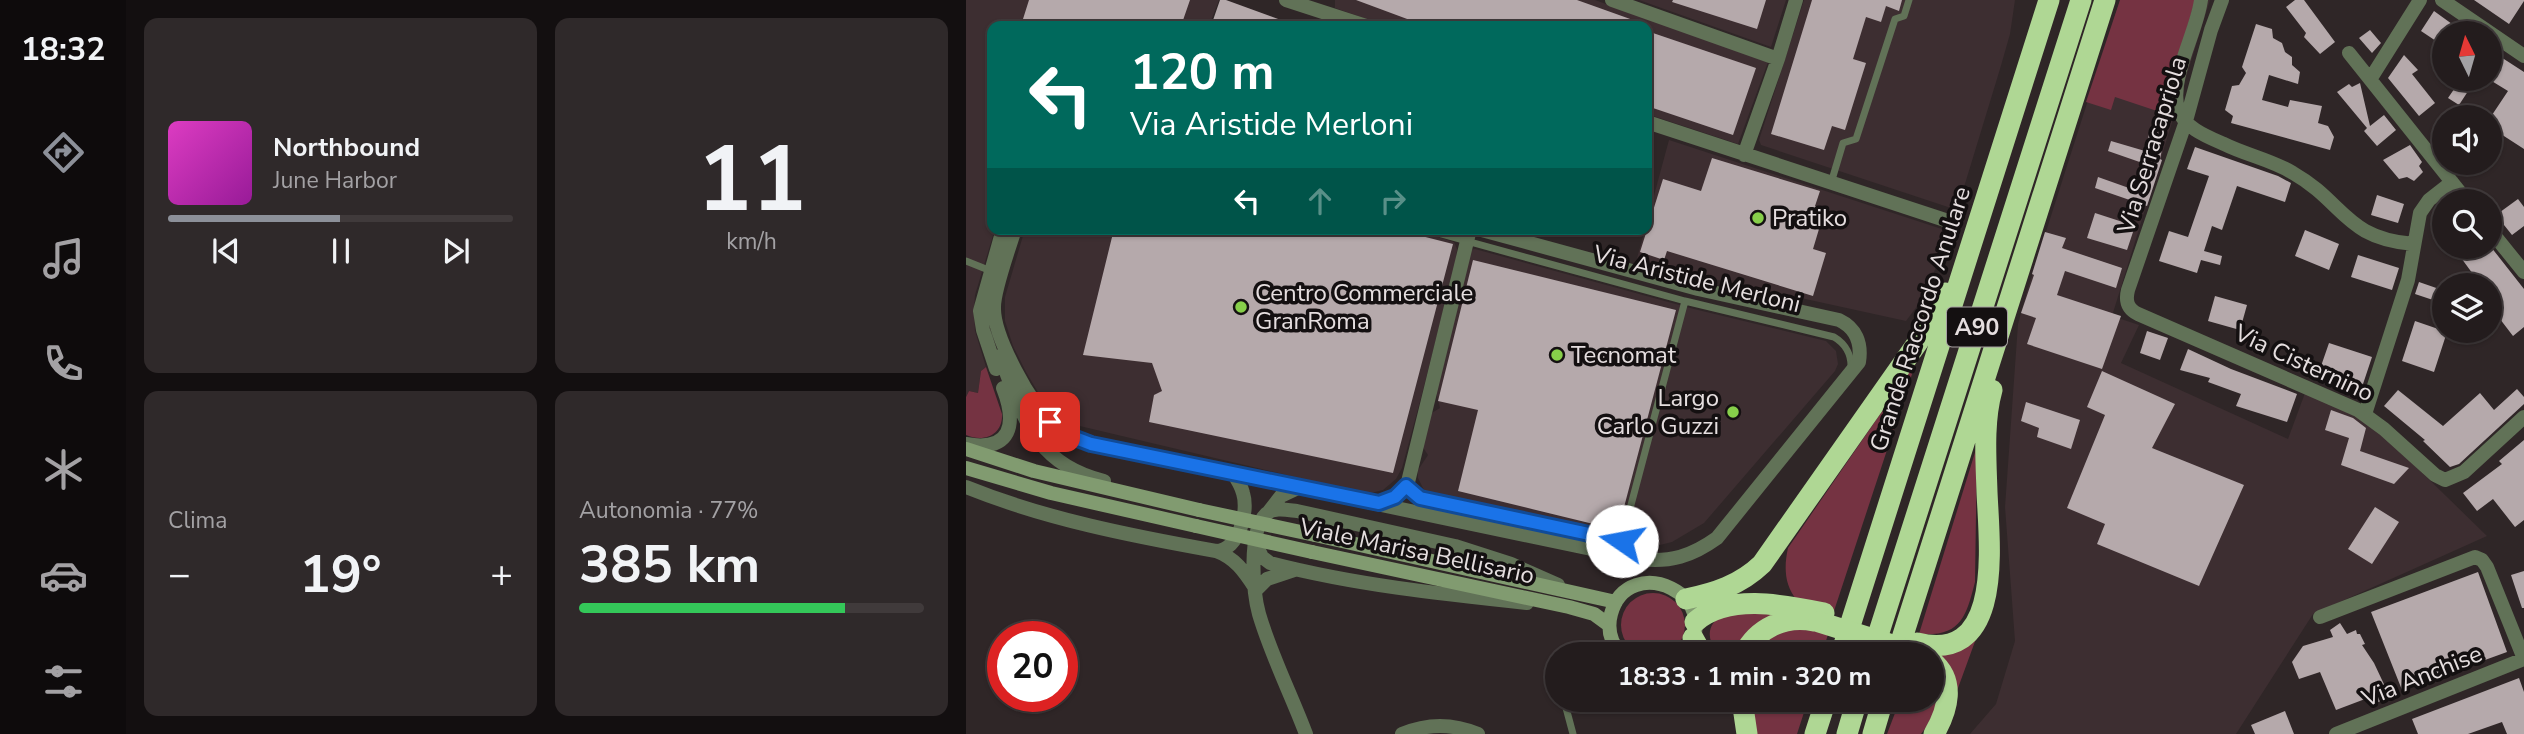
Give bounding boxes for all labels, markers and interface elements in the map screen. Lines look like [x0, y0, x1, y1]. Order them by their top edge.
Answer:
north arrow [2432, 21, 2502, 91]
map controls [2432, 21, 2502, 343]
text: 18:32 [21, 28, 105, 71]
text: 120 m [1130, 39, 1274, 106]
icon: left [1015, 49, 1106, 140]
street label: Via Serracapriola [2110, 53, 2194, 238]
text: Via Aristide Merloni [1130, 103, 1413, 146]
button: sound [2432, 105, 2502, 175]
text: 11 [697, 118, 806, 242]
icon: directions [39, 128, 88, 177]
text: Northbound [273, 130, 420, 165]
text: June Harbor [273, 165, 397, 196]
icon: left [1228, 182, 1266, 220]
icon: ahead [1301, 182, 1339, 220]
icon: right [1374, 182, 1412, 220]
street label: Grande Raccordo Anulare [1862, 183, 1978, 455]
button: search [2432, 189, 2502, 259]
place label: Pratiko [1772, 202, 1847, 234]
marker: Pratiko [1750, 210, 1766, 226]
text: km/h [726, 226, 777, 257]
icon: previous [207, 232, 245, 270]
icon: pause [322, 232, 360, 270]
icon: next [437, 232, 475, 270]
icon: music [39, 234, 88, 283]
street label: Via Aristide Merloni [1589, 238, 1804, 320]
button: layers [2432, 273, 2502, 343]
place label: Centro Commerciale GranRoma [1255, 277, 1473, 337]
marker: Centro Commerciale GranRoma [1233, 299, 1249, 315]
road number: A90 [1947, 308, 2007, 346]
street label: Via Cisternino [2228, 316, 2379, 409]
icon: phone [39, 339, 88, 388]
place label: Tecnomat [1571, 339, 1677, 371]
marker: Tecnomat [1549, 347, 1565, 363]
place label: Largo Carlo Guzzi [1597, 382, 1719, 442]
pin [1020, 392, 1080, 452]
icon: arrive [1031, 403, 1069, 441]
marker: Largo Carlo Guzzi [1725, 404, 1741, 420]
icon: climate [39, 445, 88, 494]
text: Autonomia · 77% [579, 495, 759, 526]
position arrow [1585, 504, 1659, 578]
text: Clima [168, 505, 228, 536]
street label: Viale Marisa Bellisario [1296, 510, 1537, 592]
text: 385 km [579, 529, 760, 600]
text: 19° [299, 539, 382, 610]
text: − [168, 549, 191, 600]
text: + [490, 549, 513, 600]
icon: car [39, 551, 88, 600]
speed limit sign: 20 [987, 621, 1078, 712]
street label: Via Anchise [2356, 637, 2487, 715]
icon: filters [39, 657, 88, 706]
text: 18:33 · 1 min · 320 m [1618, 659, 1871, 694]

